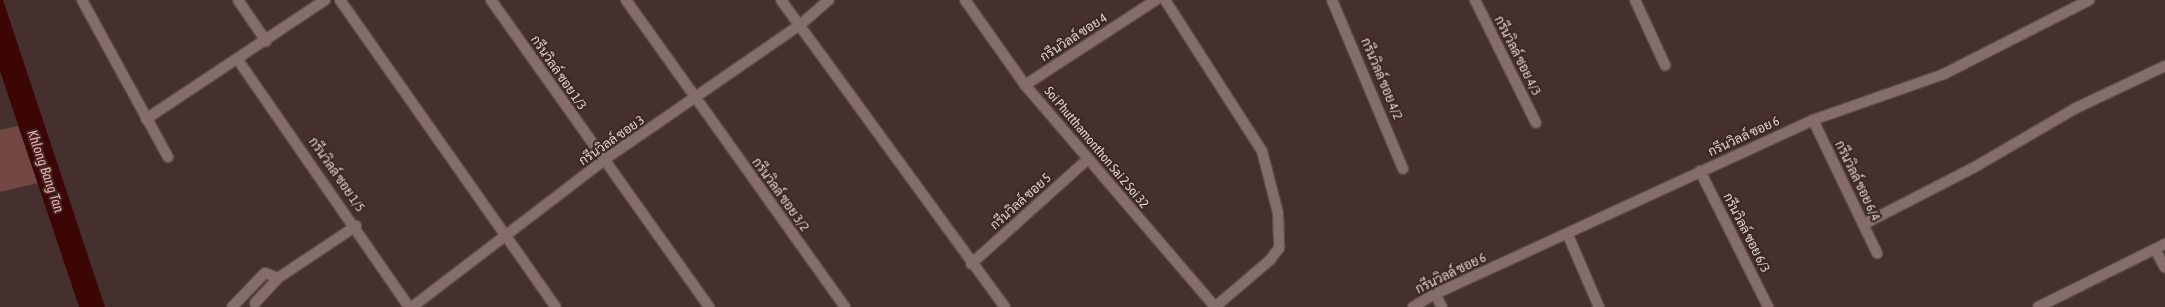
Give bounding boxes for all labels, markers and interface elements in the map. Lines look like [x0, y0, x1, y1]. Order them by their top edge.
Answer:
street label: กรีนวิลล์ ซอย 4 [1038, 11, 1110, 65]
street label: กรีนวิลล์ ซอย 4/3 [1490, 14, 1544, 98]
street label: กรีนวิลล์ ซอย 1/3 [527, 33, 589, 113]
street label: กรีนวิลล์ ซอย 4/2 [1357, 36, 1405, 122]
street label: Soi Phutthamonthon Sai 2 Soi 32 [1041, 84, 1151, 212]
street label: กรีนวิลล์ ซอย 3 [576, 113, 648, 169]
street label: กรีนวิลล์ ซอย 6 [1706, 114, 1782, 160]
water label: Khlong Bang Tan [24, 128, 68, 214]
street label: กรีนวิลล์ ซอย 1/5 [305, 135, 367, 215]
street label: กรีนวิลล์ ซอย 6/4 [1831, 138, 1883, 224]
street label: กรีนวิลล์ ซอย 3/2 [748, 155, 812, 235]
street label: กรีนวิลล์ ซอย 5 [987, 171, 1055, 233]
street label: กรีนวิลล์ ซอย 6/3 [1719, 191, 1773, 275]
street label: กรีนวิลล์ ซอย 6 [1413, 250, 1489, 298]

